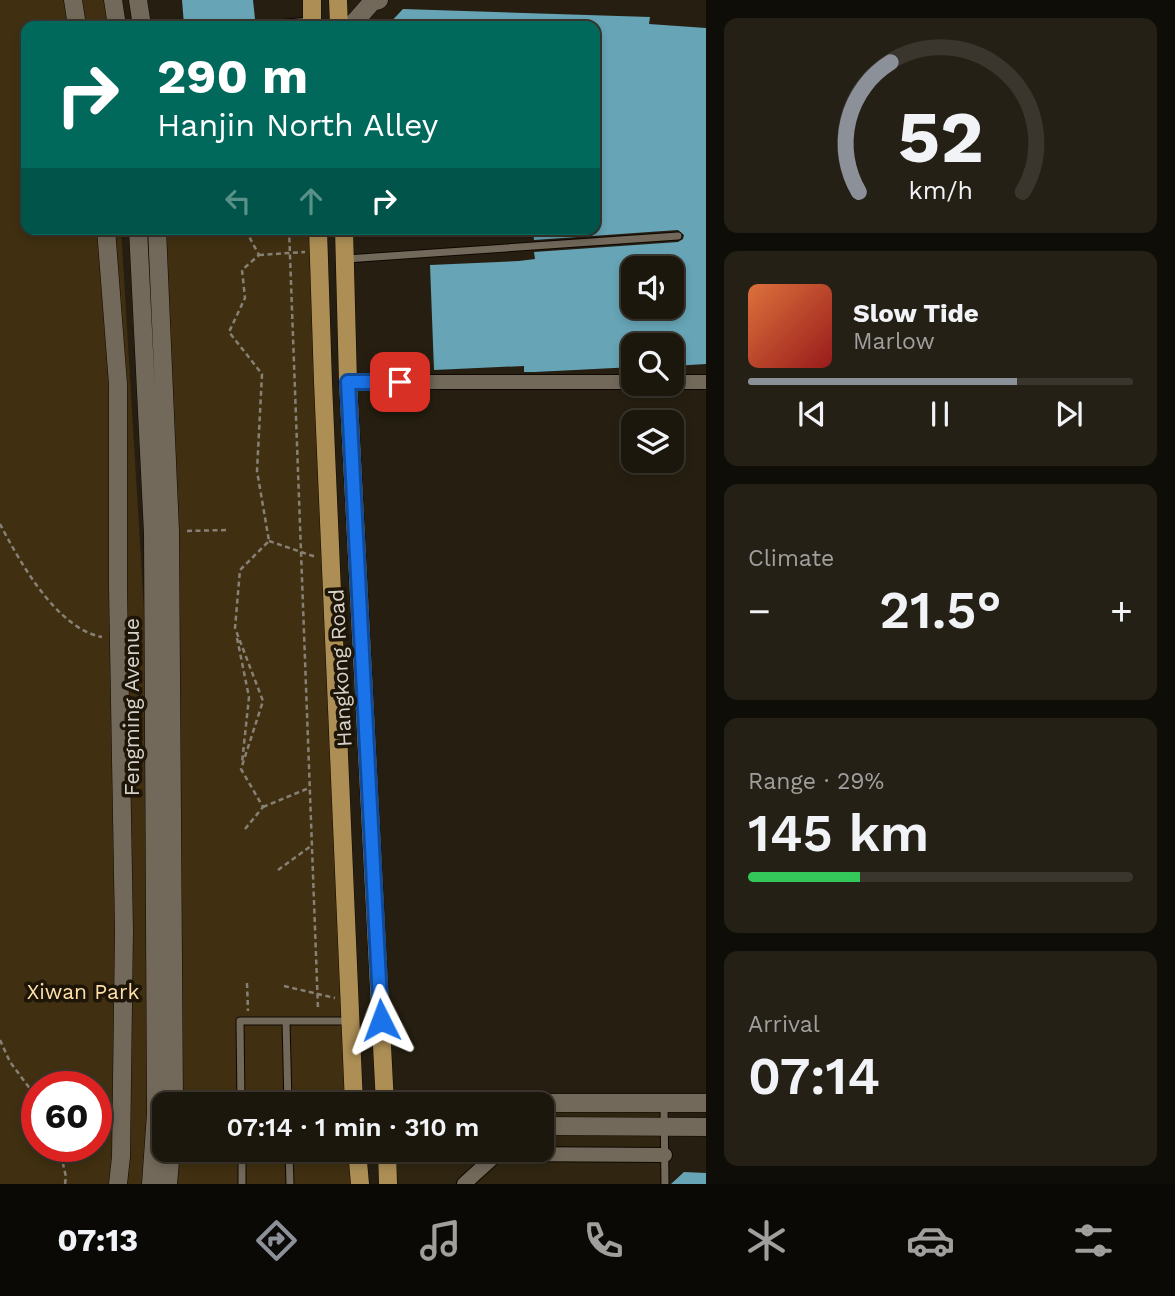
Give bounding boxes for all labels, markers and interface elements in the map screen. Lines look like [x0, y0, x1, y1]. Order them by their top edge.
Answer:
text: 290 m [157, 47, 308, 105]
icon: right [42, 49, 133, 140]
text: 52 [898, 94, 983, 180]
text: Hanjin North Alley [157, 106, 438, 144]
text: km/h [908, 175, 973, 204]
icon: left [219, 182, 257, 220]
icon: ahead [292, 182, 330, 220]
icon: right [365, 182, 403, 220]
map controls [621, 256, 684, 473]
button: sound [621, 256, 684, 319]
text: Slow Tide [853, 298, 979, 328]
text: Marlow [853, 328, 935, 355]
button: search [621, 333, 684, 396]
pin [370, 352, 430, 412]
icon: arrive [381, 363, 419, 401]
icon: previous [793, 395, 831, 433]
icon: pause [921, 395, 959, 433]
icon: next [1050, 395, 1088, 433]
button: layers [621, 410, 684, 473]
text: Climate [748, 545, 834, 572]
text: 21.5° [879, 580, 1002, 641]
street label: Hangkong Road [323, 588, 357, 748]
text: − [748, 589, 771, 633]
text: + [1110, 589, 1133, 633]
street label: Fengming Avenue [119, 618, 144, 796]
text: Range · 29% [748, 768, 884, 795]
text: 145 km [748, 803, 929, 864]
park label: Xiwan Park [27, 979, 139, 1004]
position arrow [344, 983, 418, 1057]
text: Arrival [748, 1011, 820, 1038]
text: 07:14 [748, 1046, 880, 1107]
speed limit sign: 60 [21, 1071, 112, 1162]
text: 07:14 · 1 min · 310 m [227, 1112, 479, 1142]
icon: directions [252, 1216, 301, 1265]
icon: music [416, 1216, 465, 1265]
icon: phone [579, 1216, 628, 1265]
icon: climate [742, 1216, 791, 1265]
icon: car [906, 1216, 955, 1265]
icon: filters [1069, 1216, 1118, 1265]
text: 07:13 [57, 1221, 138, 1259]

